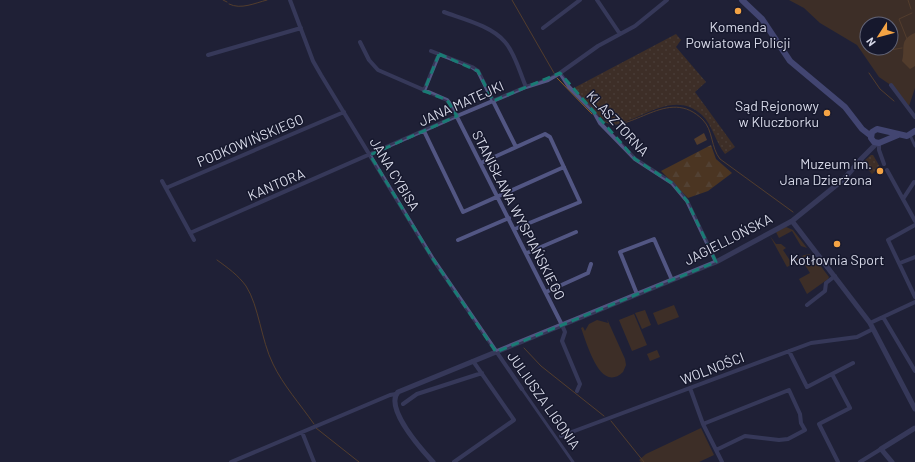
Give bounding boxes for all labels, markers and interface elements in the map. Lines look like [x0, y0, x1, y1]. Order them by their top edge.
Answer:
marker: Komenda Powiatowa Policji [733, 6, 743, 16]
north arrow [859, 16, 899, 56]
place label: Komenda Powiatowa Policji [685, 18, 791, 51]
text: N [863, 35, 878, 49]
street label: JANA MATEJKI [416, 77, 506, 129]
street label: KLASZTORNA [583, 87, 653, 160]
place label: Sąd Rejonowy w Kluczborku [735, 97, 820, 130]
marker: Sąd Rejonowy w Kluczborku [822, 108, 832, 118]
street label: PODKOWIŃSKIEGO [194, 110, 306, 170]
street label: STANISŁAWA WYSPIAŃSKIEGO [469, 127, 569, 303]
street label: JANA CYBISA [366, 134, 424, 214]
place label: Muzeum im. Jana Dzierżona [780, 155, 872, 188]
street label: KANTORA [245, 164, 308, 204]
marker: Muzeum im. Jana Dzierżona [875, 166, 885, 176]
street label: JAGIELLOŃSKA [681, 209, 775, 269]
marker: Kotłovnia Sport [832, 239, 842, 249]
place label: Kotłovnia Sport [790, 251, 884, 268]
street label: JULIUSZA LIGONIA [504, 348, 584, 453]
street label: WOLNOŚCI [678, 348, 746, 388]

